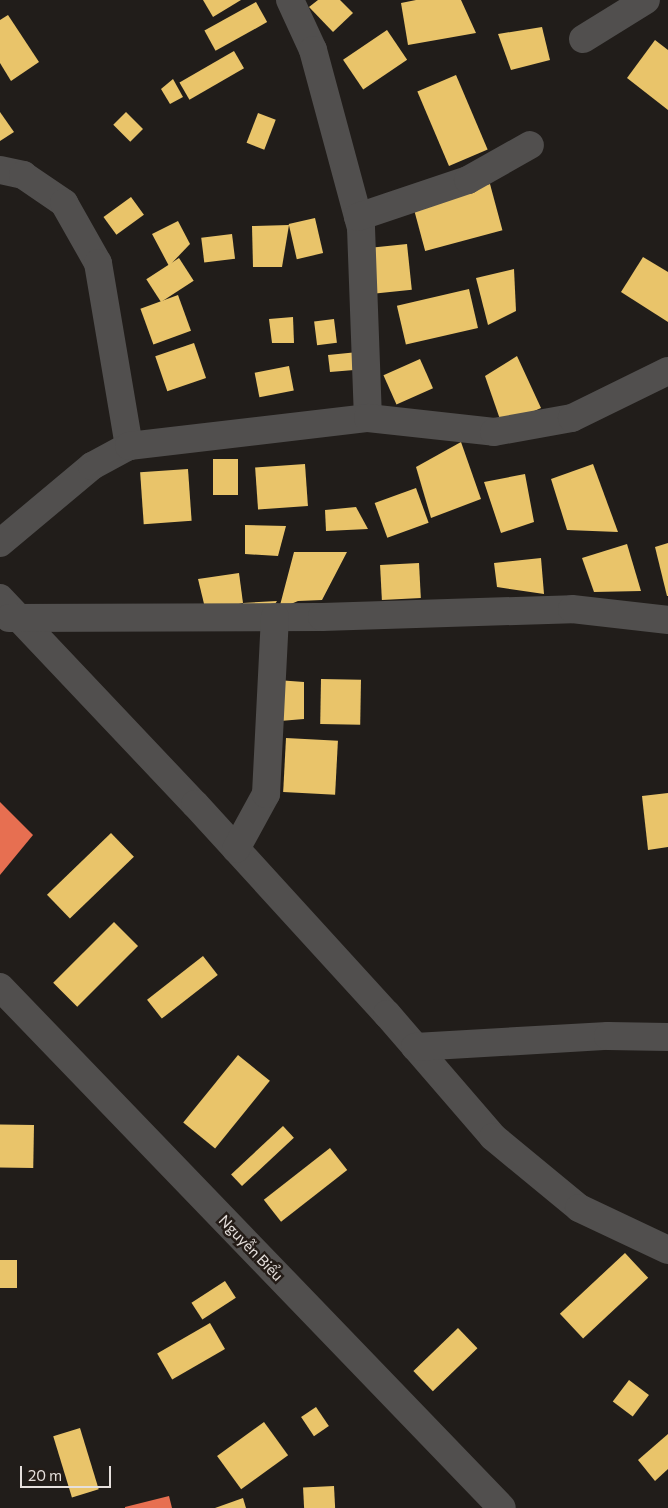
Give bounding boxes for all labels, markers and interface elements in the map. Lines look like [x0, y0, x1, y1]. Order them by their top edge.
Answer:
street label: Nguyễn Biểu [215, 1211, 287, 1285]
scale bar [22, 1456, 114, 1488]
text: 20 m [28, 1466, 62, 1484]

